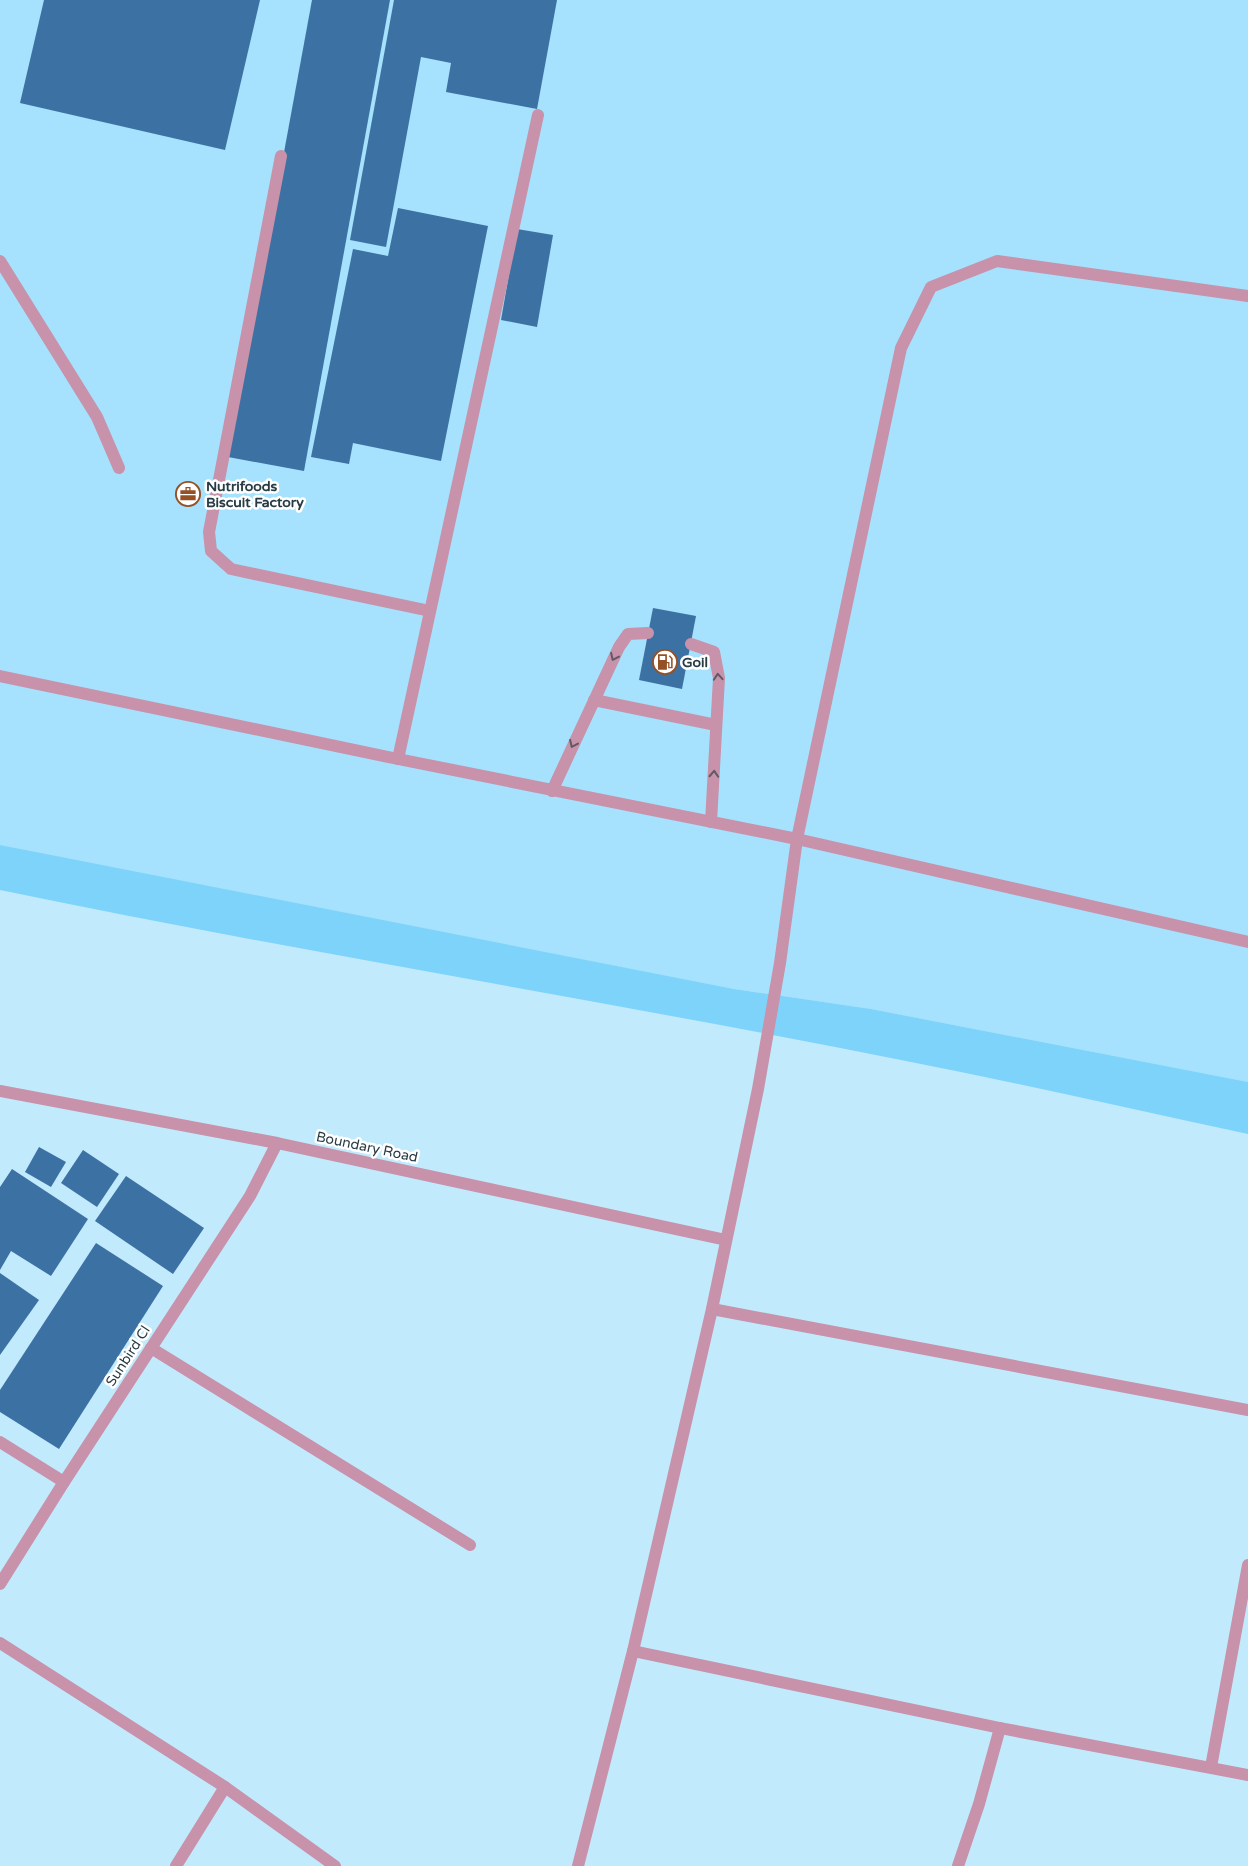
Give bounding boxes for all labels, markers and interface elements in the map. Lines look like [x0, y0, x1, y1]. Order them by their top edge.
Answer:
place label: Nutrifoods Biscuit Factory [206, 478, 304, 511]
office icon: Nutrifoods Biscuit Factory [175, 481, 201, 507]
fuel station icon: Goil [652, 649, 678, 675]
one-way arrow [610, 652, 620, 661]
place label: Goil [682, 654, 708, 671]
one-way arrow [712, 672, 723, 680]
one-way arrow [569, 739, 580, 748]
one-way arrow [708, 770, 719, 778]
street label: Boundary Road [315, 1128, 419, 1166]
street label: Sunbird Cl [102, 1323, 154, 1389]

